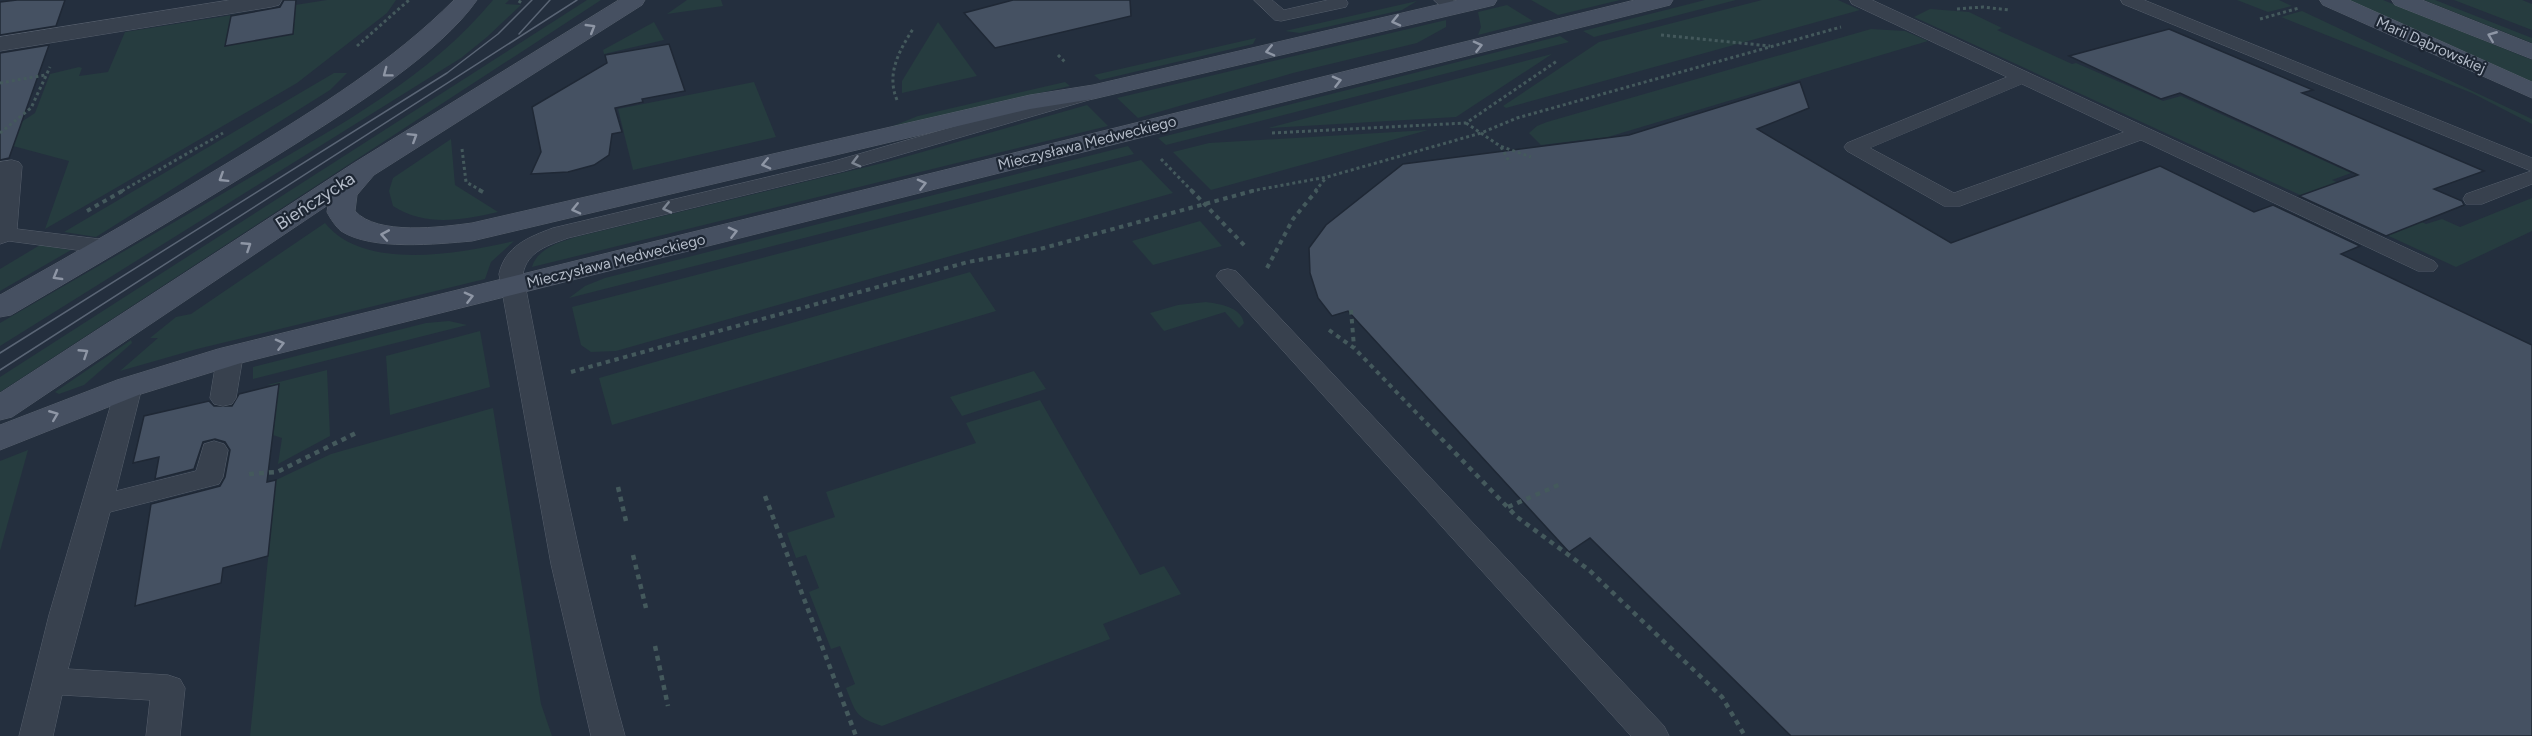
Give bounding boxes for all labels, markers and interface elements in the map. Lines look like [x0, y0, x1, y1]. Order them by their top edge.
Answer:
street label: Marii Dąbrowskiej [2373, 13, 2489, 77]
one-way arrow [1391, 14, 1401, 27]
one-way arrow [585, 24, 595, 36]
one-way arrow [2487, 31, 2498, 43]
one-way arrow [1473, 40, 1483, 53]
one-way arrow [1265, 43, 1275, 56]
one-way arrow [383, 65, 394, 76]
one-way arrow [1332, 75, 1342, 88]
street label: Mieczysława Medweckiego [996, 112, 1178, 174]
one-way arrow [406, 133, 417, 144]
one-way arrow [851, 155, 862, 167]
one-way arrow [762, 157, 772, 170]
street label: Bieńczycka [271, 167, 359, 235]
one-way arrow [219, 170, 229, 182]
one-way arrow [917, 179, 927, 192]
one-way arrow [662, 200, 672, 213]
one-way arrow [572, 201, 582, 214]
one-way arrow [727, 226, 737, 239]
one-way arrow [380, 229, 389, 241]
street label: Mieczysława Medweckiego [525, 230, 707, 292]
one-way arrow [240, 242, 251, 253]
one-way arrow [53, 268, 63, 280]
one-way arrow [464, 292, 474, 305]
one-way arrow [275, 339, 285, 352]
one-way arrow [78, 349, 88, 361]
one-way arrow [48, 410, 59, 422]

